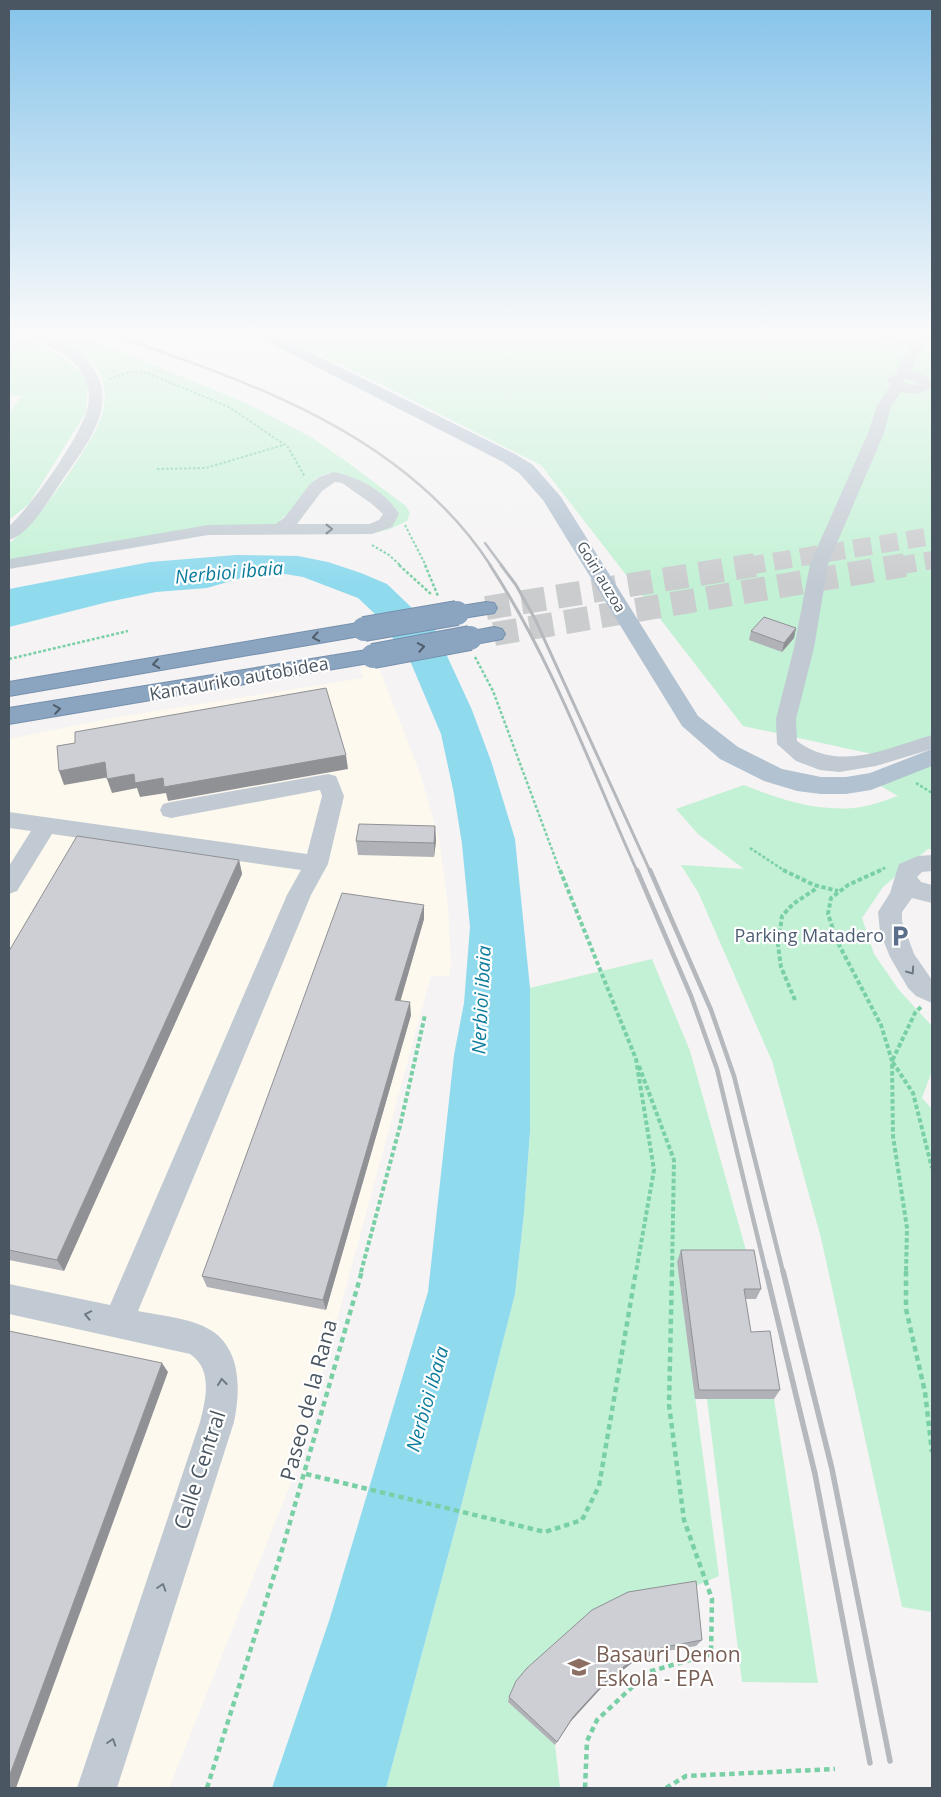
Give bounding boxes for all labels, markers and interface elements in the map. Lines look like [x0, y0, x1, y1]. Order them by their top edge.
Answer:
one-way arrow [326, 524, 333, 534]
street label: Goiri auzoa [573, 537, 631, 616]
water label: Nerbioi ibaia [174, 554, 284, 590]
one-way arrow [312, 631, 320, 641]
one-way arrow [417, 642, 425, 653]
street label: Kantauriko autobidea [147, 650, 330, 706]
one-way arrow [151, 658, 160, 668]
one-way arrow [53, 704, 61, 714]
place label: Parking Matadero [734, 923, 884, 947]
parking icon: Parking Matadero [887, 923, 913, 949]
water label: Nerbioi ibaia [465, 945, 497, 1055]
one-way arrow [905, 965, 914, 975]
one-way arrow [84, 1311, 93, 1321]
street label: Paseo de la Rana [273, 1316, 343, 1483]
water label: Nerbioi ibaia [400, 1343, 455, 1455]
one-way arrow [217, 1378, 228, 1386]
street label: Calle Central [167, 1407, 231, 1533]
one-way arrow [157, 1584, 167, 1592]
place label: Basauri Denon Eskola - EPA [596, 1640, 741, 1692]
school or university icon: Basauri Denon Eskola - EPA [566, 1654, 592, 1680]
one-way arrow [106, 1738, 116, 1747]

